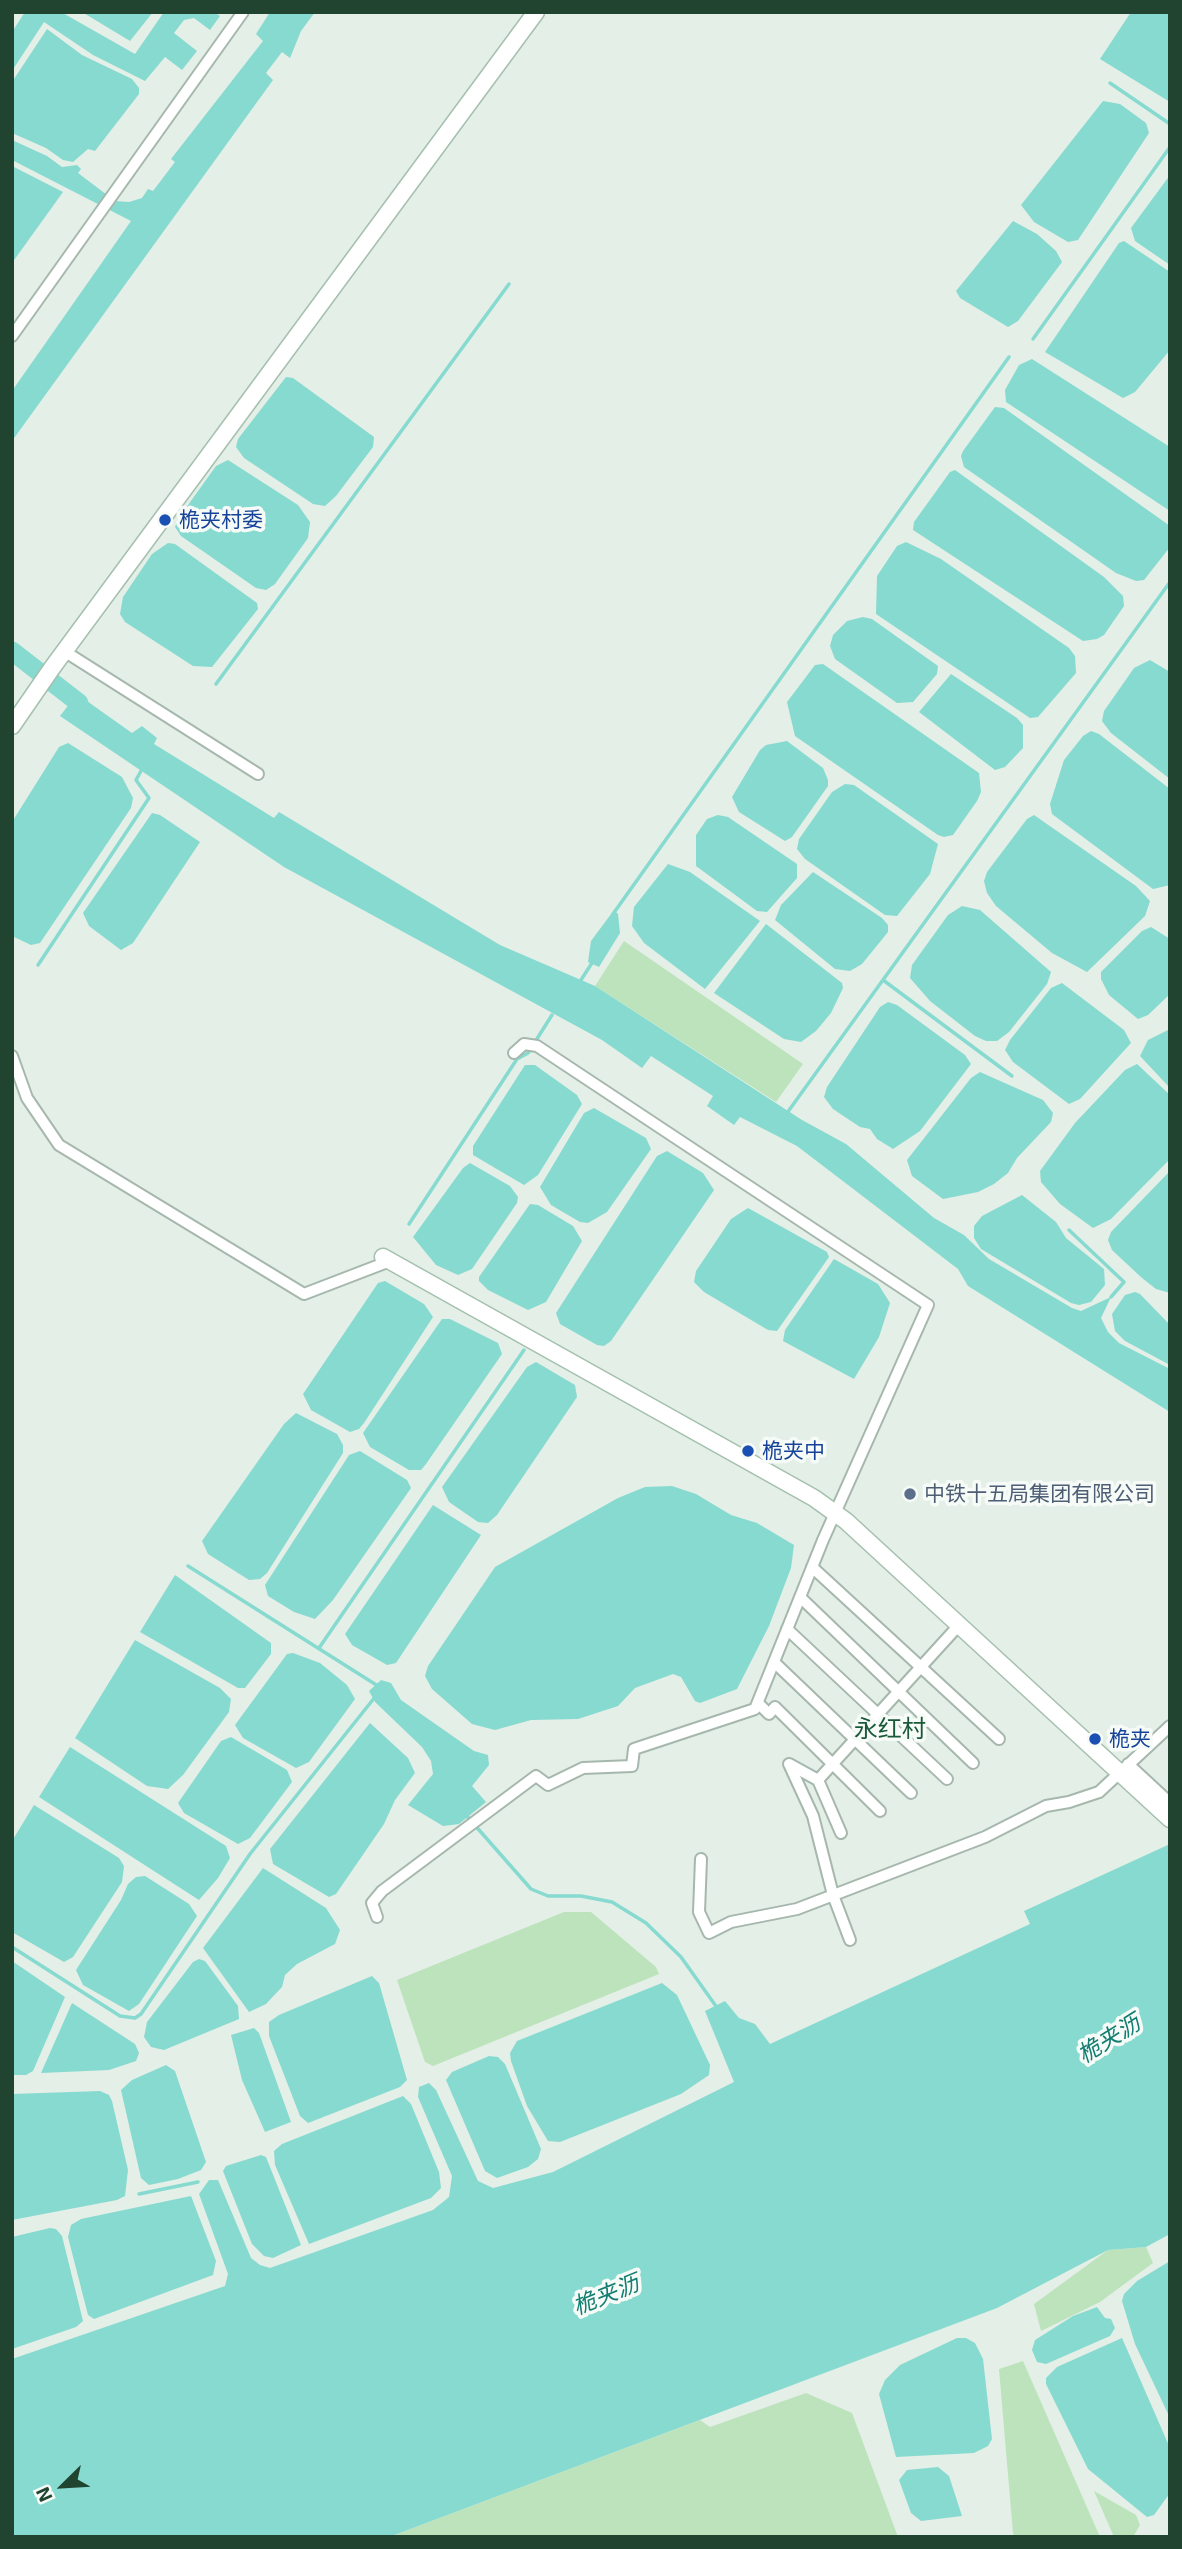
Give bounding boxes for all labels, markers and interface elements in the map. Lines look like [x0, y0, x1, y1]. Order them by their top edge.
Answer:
place label: 桅夹村委 [179, 507, 263, 533]
marker: 桅夹村委 [157, 512, 173, 528]
place label: 桅夹中 [762, 1438, 825, 1464]
marker: 桅夹中 [740, 1443, 756, 1459]
place label: 中铁十五局集团有限公司 [924, 1481, 1155, 1507]
marker: 中铁十五局集团有限公司 [902, 1486, 918, 1502]
district label: 永红村 [854, 1715, 926, 1743]
place label: 桅夹 [1109, 1726, 1151, 1752]
marker: 桅夹 [1087, 1731, 1103, 1747]
water label: 桅夹沥 [1072, 2009, 1146, 2069]
water label: 桅夹沥 [569, 2269, 643, 2321]
north arrow [28, 2451, 98, 2521]
text: N [30, 2484, 57, 2506]

